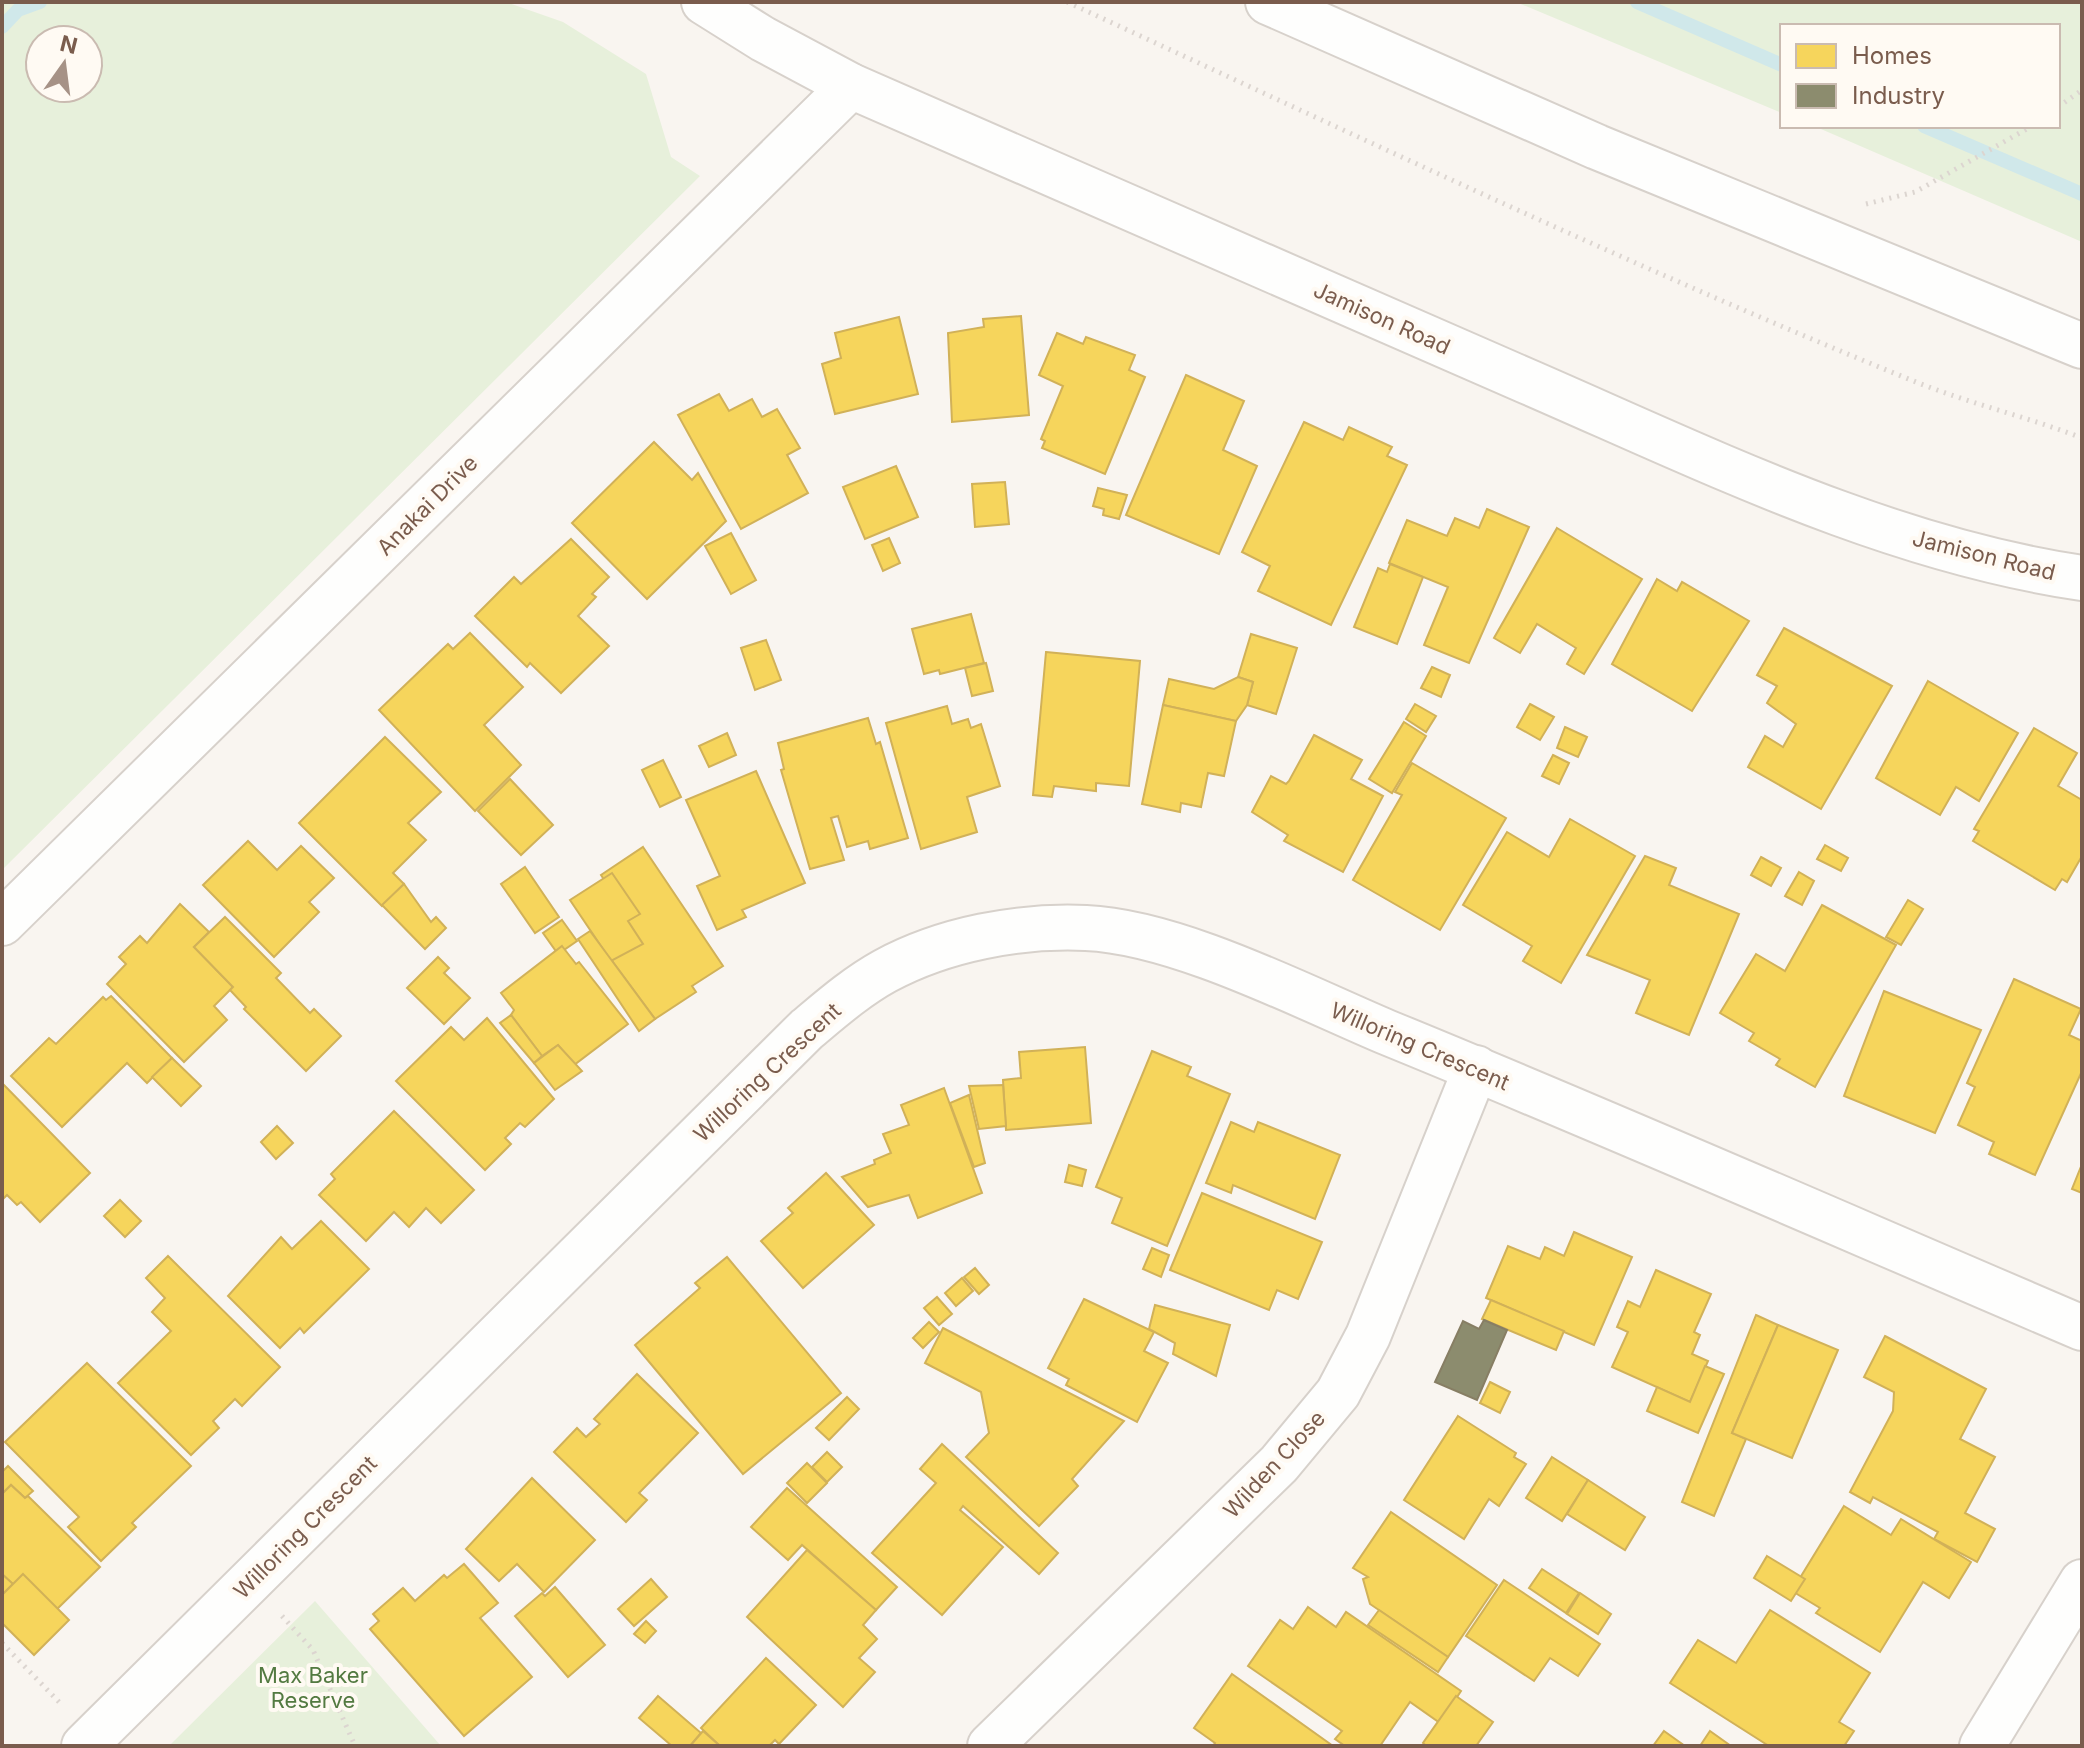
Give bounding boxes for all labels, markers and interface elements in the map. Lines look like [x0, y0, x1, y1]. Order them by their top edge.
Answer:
north arrow [24, 24, 104, 104]
legend [1780, 24, 2060, 128]
text: N [58, 30, 80, 59]
text: Homes [1852, 41, 1932, 70]
text: Industry [1852, 81, 1945, 110]
street label: Jamison Road [1310, 276, 1454, 360]
street label: Anakai Drive [371, 449, 483, 561]
street label: Jamison Road [1910, 525, 2058, 585]
street label: Willoring Crescent [688, 997, 846, 1147]
street label: Willoring Crescent [1327, 997, 1513, 1095]
street label: Wilden Close [1218, 1405, 1330, 1523]
street label: Willoring Crescent [228, 1450, 382, 1604]
park label: Max Baker Reserve [258, 1662, 368, 1713]

